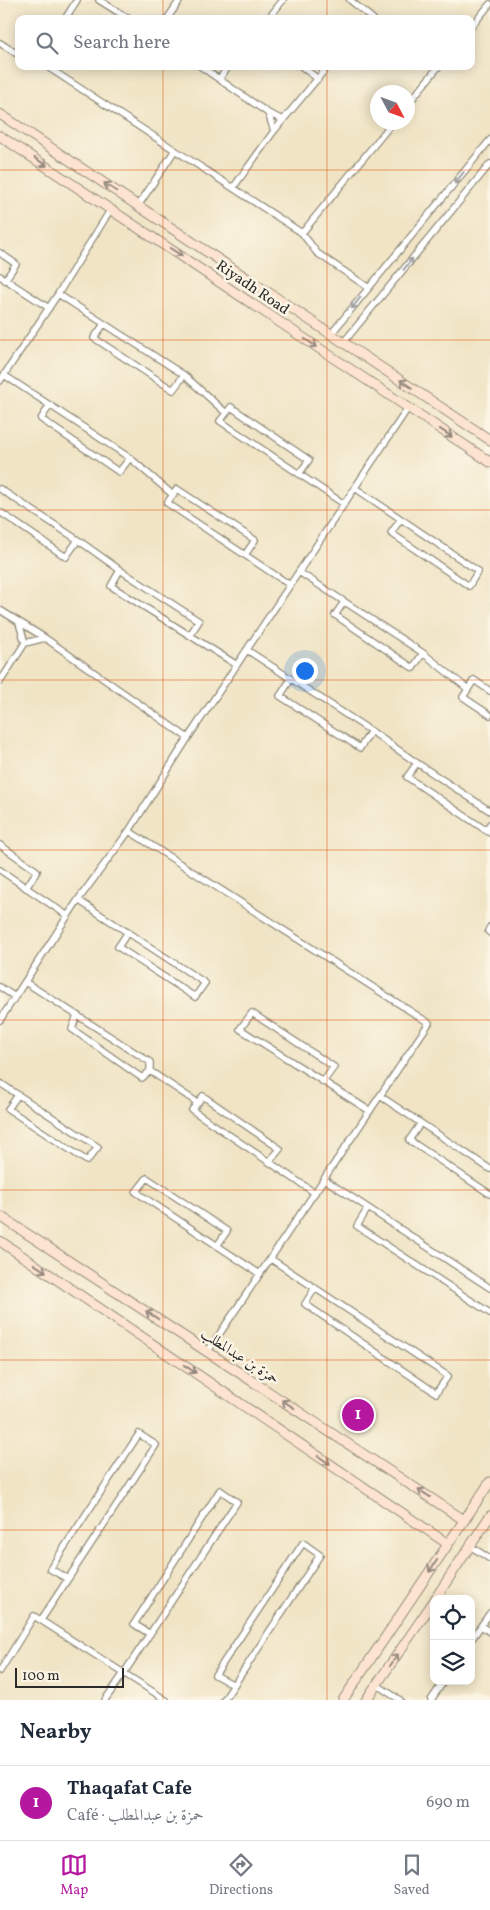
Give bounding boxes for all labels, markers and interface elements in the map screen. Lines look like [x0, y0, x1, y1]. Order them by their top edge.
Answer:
search box [15, 15, 475, 70]
icon: search [33, 29, 61, 57]
text: Search here [73, 30, 170, 56]
north arrow [370, 85, 415, 130]
one-way arrow [34, 157, 48, 167]
one-way arrow [454, 171, 465, 184]
one-way arrow [103, 182, 117, 192]
one-way arrow [169, 247, 183, 257]
street label: Riyadh Road [211, 256, 293, 321]
one-way arrow [402, 258, 413, 271]
one-way arrow [351, 297, 362, 310]
one-way arrow [304, 338, 318, 348]
one-way arrow [399, 379, 413, 389]
one-way arrow [439, 428, 453, 438]
your location [292, 658, 318, 684]
one-way arrow [33, 1263, 47, 1273]
one-way arrow [145, 1310, 159, 1320]
street label: حمزة بن عبدالمطلب [196, 1324, 283, 1391]
one-way arrow [182, 1364, 196, 1374]
pin: 1 [342, 1396, 374, 1434]
one-way arrow [281, 1399, 295, 1409]
one-way arrow [317, 1455, 331, 1465]
one-way arrow [417, 1488, 431, 1498]
one-way arrow [428, 1559, 439, 1573]
map controls [430, 1595, 475, 1685]
button: locate [430, 1595, 475, 1640]
button: layers [430, 1640, 475, 1685]
one-way arrow [389, 1653, 399, 1667]
scale bar [15, 1665, 124, 1688]
text: 100 m [22, 1667, 60, 1686]
text: Nearby [20, 1718, 91, 1747]
text: Thaqafat Cafe [67, 1776, 192, 1802]
text: 1 [33, 1792, 39, 1814]
text: 690 m [426, 1792, 470, 1814]
text: Café · حمزة بن عبدالمطلب [67, 1805, 204, 1827]
tab: Map [60, 1851, 88, 1900]
tab: Directions [209, 1851, 273, 1900]
tab: Saved [394, 1851, 430, 1900]

